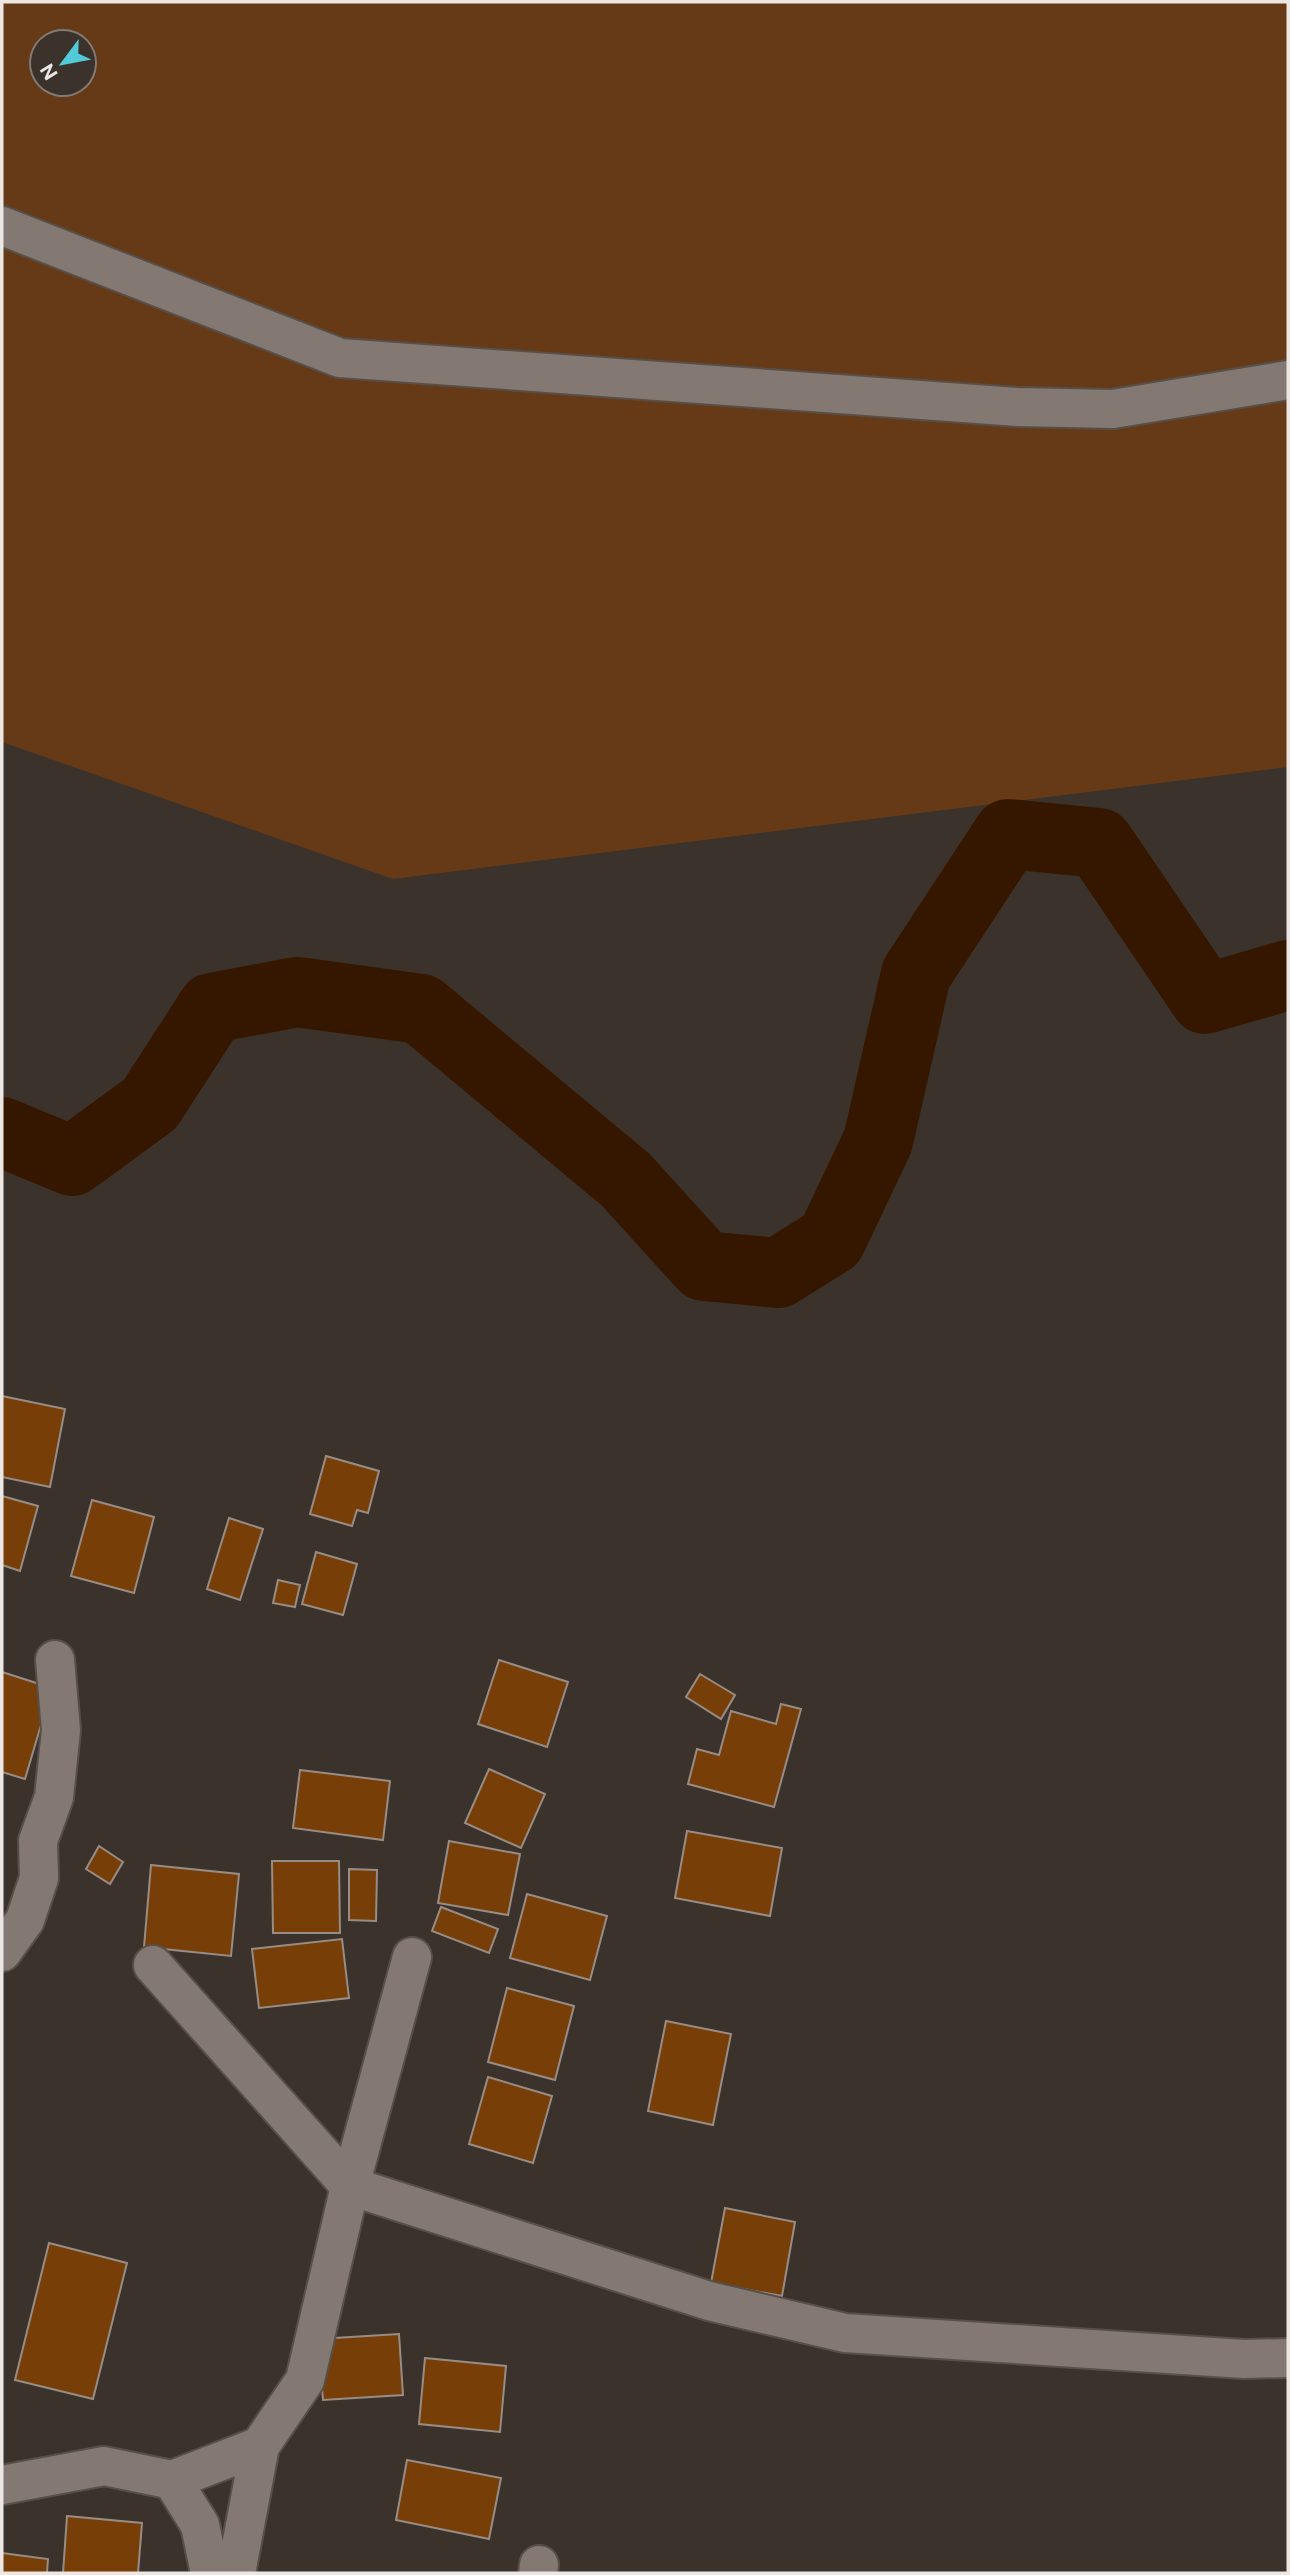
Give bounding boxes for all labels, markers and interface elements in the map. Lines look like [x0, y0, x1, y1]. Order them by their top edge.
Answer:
north arrow [28, 28, 98, 98]
text: N [35, 60, 62, 84]

